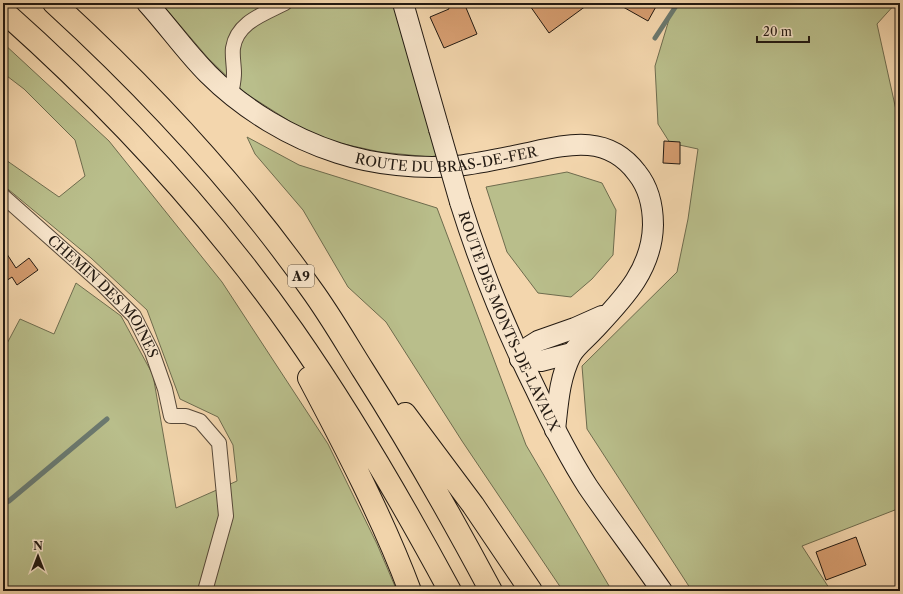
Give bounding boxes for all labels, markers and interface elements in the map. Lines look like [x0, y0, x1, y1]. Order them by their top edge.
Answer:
scale bar [757, 18, 809, 44]
text: 20 m [763, 24, 792, 39]
street label: ROUTE DU BRAS-DE-FER [353, 142, 539, 176]
street label: ROUTE DES MONTS-DE-LAVAUX [454, 209, 564, 435]
street label: CHEMIN DES MOINES [44, 231, 162, 360]
road number: A9 [288, 265, 314, 287]
north arrow [18, 536, 58, 576]
text: N [33, 539, 43, 553]

